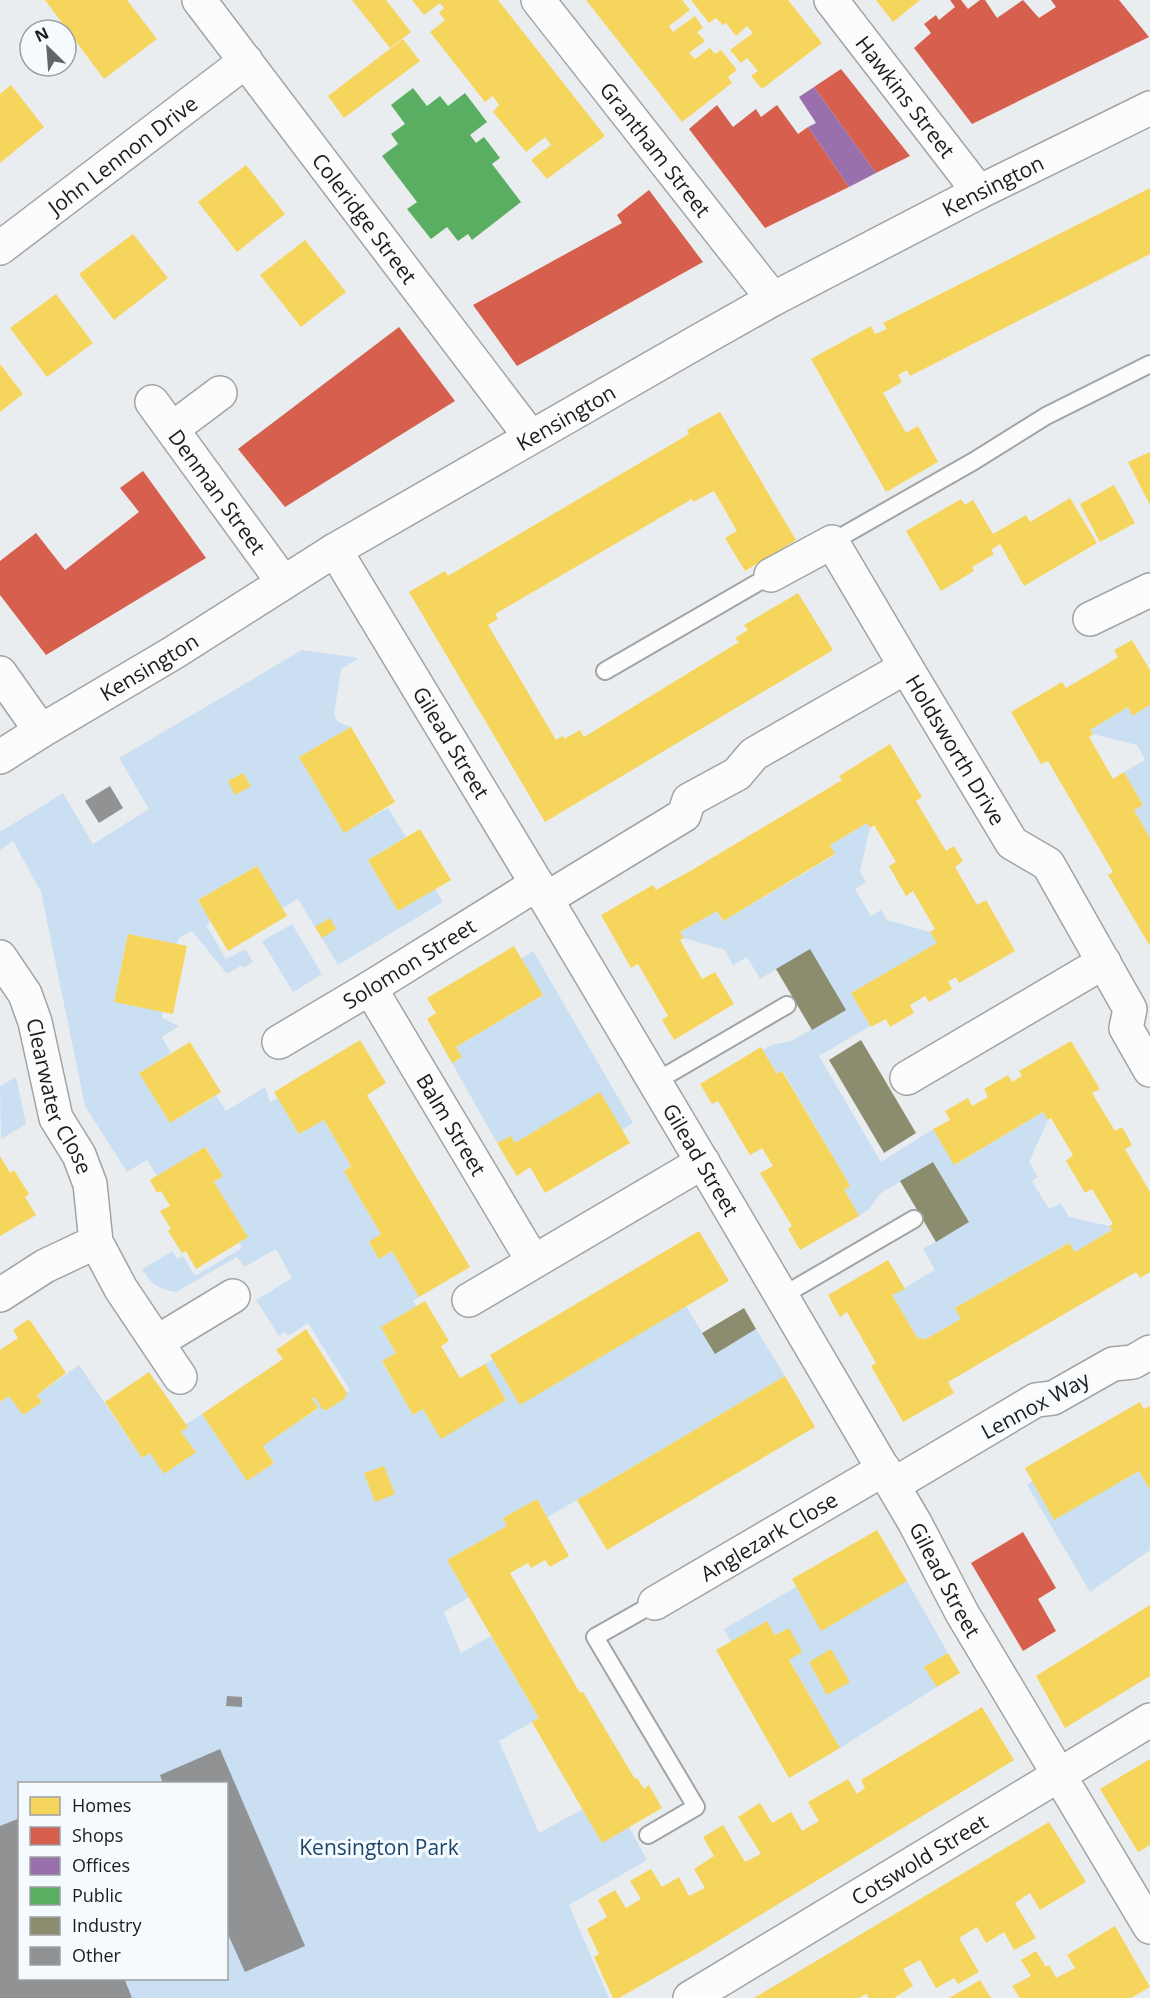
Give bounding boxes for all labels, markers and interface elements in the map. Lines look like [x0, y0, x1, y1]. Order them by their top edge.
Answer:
north arrow [18, 18, 78, 78]
text: N [31, 22, 52, 47]
street label: Hawkins Street [850, 30, 961, 163]
street label: Grantham Street [594, 76, 717, 223]
street label: John Lennon Drive [41, 89, 203, 222]
street label: Coleridge Street [306, 147, 423, 289]
street label: Kensington [937, 148, 1048, 223]
street label: Kensington [511, 378, 621, 457]
street label: Denman Street [162, 424, 272, 560]
street label: Kensington [94, 627, 203, 707]
street label: Holdsworth Drive [900, 669, 1012, 830]
street label: Gilead Street [407, 681, 496, 804]
street label: Solomon Street [338, 912, 481, 1015]
street label: Clearwater Close [21, 1015, 99, 1178]
street label: Balm Street [410, 1068, 493, 1181]
street label: Gilead Street [657, 1098, 745, 1221]
street label: Lennox Way [976, 1364, 1095, 1445]
street label: Anglezark Close [695, 1485, 843, 1587]
street label: Gilead Street [903, 1517, 987, 1642]
legend [18, 1782, 228, 1980]
text: Homes [72, 1793, 131, 1817]
street label: Cotswold Street [846, 1807, 993, 1911]
text: Shops [72, 1823, 123, 1847]
park label: Kensington Park [299, 1833, 459, 1861]
text: Offices [72, 1853, 130, 1877]
text: Public [72, 1883, 123, 1907]
text: Industry [72, 1913, 142, 1937]
text: Other [72, 1943, 122, 1967]

